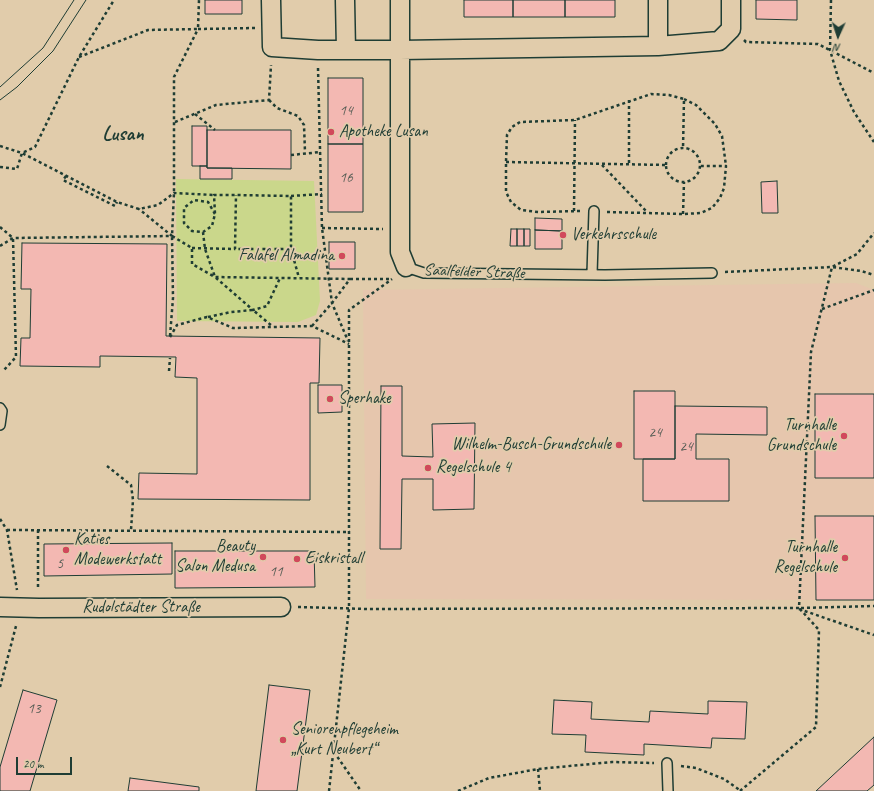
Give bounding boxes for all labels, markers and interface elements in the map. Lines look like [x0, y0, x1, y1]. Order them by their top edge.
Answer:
north arrow [818, 16, 858, 56]
text: N [834, 41, 841, 55]
house number: 14 [339, 102, 353, 120]
district label: Lusan [102, 121, 144, 147]
place label: Apotheke Lusan [339, 122, 428, 142]
marker: Apotheke Lusan [326, 127, 336, 137]
house number: 16 [339, 169, 353, 187]
place label: Verkehrsschule [571, 225, 656, 245]
marker: Verkehrsschule [558, 230, 568, 240]
place label: Falafel Almadina [238, 246, 334, 266]
marker: Falafel Almadina [337, 251, 347, 261]
street label: Saalfelder Straße [423, 260, 525, 284]
place label: Sperhake [338, 389, 391, 409]
marker: Sperhake [325, 394, 335, 404]
place label: Turnhalle Grundschule [767, 416, 836, 456]
house number: 24 [648, 424, 662, 442]
marker: Turnhalle Grundschule [839, 431, 849, 441]
place label: Wilhelm-Busch-Grundschule [452, 435, 611, 455]
house number: 24 [679, 438, 693, 456]
marker: Wilhelm-Busch-Grundschule [614, 440, 624, 450]
place label: Regelschule 4 [436, 458, 511, 478]
marker: Regelschule 4 [423, 463, 433, 473]
place label: Katies Modewerkstatt [74, 530, 161, 570]
place label: Beauty Salon Medusa [175, 537, 255, 577]
place label: Turnhalle Regelschule [774, 538, 837, 578]
marker: Katies Modewerkstatt [61, 545, 71, 555]
place label: Eiskristall [305, 549, 363, 569]
marker: Beauty Salon Medusa [258, 552, 268, 562]
marker: Turnhalle Regelschule [840, 553, 850, 563]
marker: Eiskristall [292, 554, 302, 564]
house number: 5 [57, 555, 63, 573]
house number: 11 [269, 563, 283, 581]
street label: Rudolstädter Straße [82, 598, 200, 618]
house number: 13 [27, 700, 41, 718]
place label: Seniorenpflegeheim „Kurt Neubert“ [291, 720, 398, 760]
marker: Seniorenpflegeheim „Kurt Neubert“ [278, 735, 288, 745]
scale bar [18, 749, 74, 775]
text: 20 m [23, 756, 43, 772]

